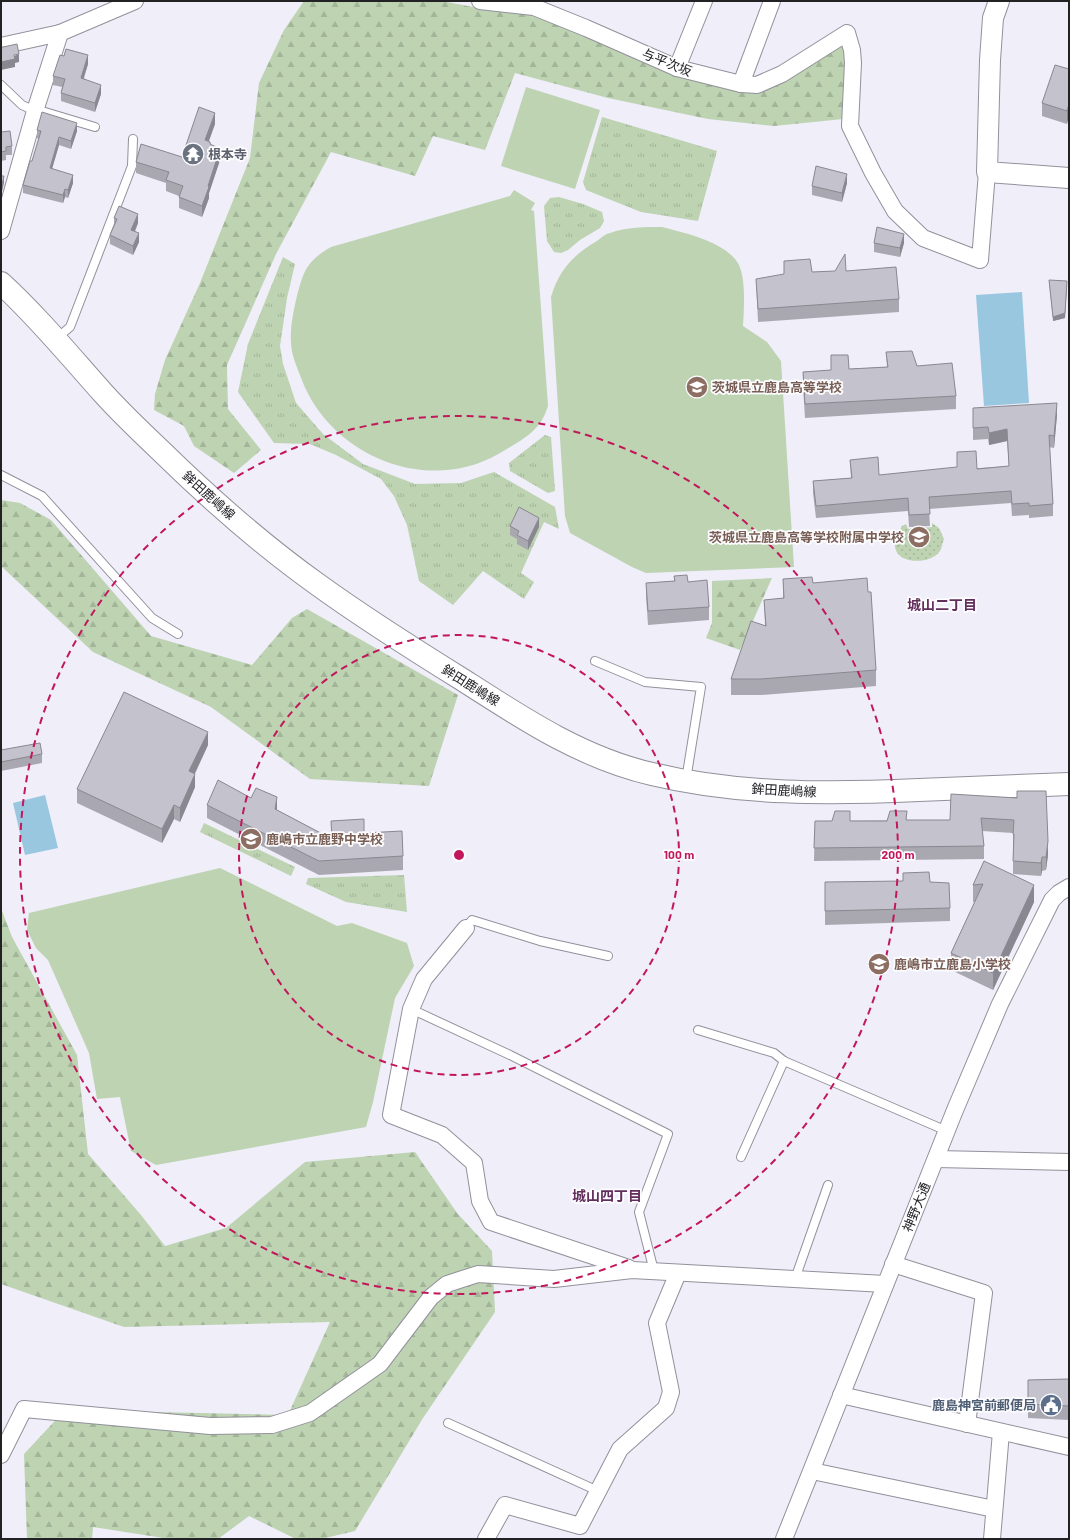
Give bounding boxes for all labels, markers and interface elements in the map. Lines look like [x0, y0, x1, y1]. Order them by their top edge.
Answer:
street label: 与平次坂 [640, 45, 694, 79]
temple icon: 根本寺 [180, 141, 206, 167]
place label: 根本寺 [208, 146, 247, 162]
school or university icon: 茨城県立鹿島高等学校 [684, 374, 710, 400]
place label: 茨城県立鹿島高等学校 [712, 379, 842, 395]
street label: 鉾田鹿嶋線 [179, 467, 239, 523]
school or university icon: 茨城県立鹿島高等学校附属中学校 [906, 524, 932, 550]
place label: 茨城県立鹿島高等学校附属中学校 [709, 529, 904, 545]
district label: 城山二丁目 [907, 596, 977, 613]
street label: 鉾田鹿嶋線 [439, 661, 503, 709]
street label: 鉾田鹿嶋線 [751, 780, 817, 800]
school or university icon: 鹿嶋市立鹿野中学校 [238, 826, 264, 852]
place label: 鹿嶋市立鹿野中学校 [266, 831, 383, 847]
text: 100 m [664, 847, 694, 861]
text: 200 m [882, 847, 914, 861]
centre of rings [452, 848, 466, 862]
school or university icon: 鹿嶋市立鹿島小学校 [866, 951, 892, 977]
place label: 鹿嶋市立鹿島小学校 [894, 956, 1011, 972]
street label: 神野大通 [899, 1180, 933, 1234]
district label: 城山四丁目 [572, 1187, 642, 1204]
public building icon: 鹿島神宮前郵便局 [1038, 1392, 1064, 1418]
place label: 鹿島神宮前郵便局 [932, 1397, 1036, 1413]

